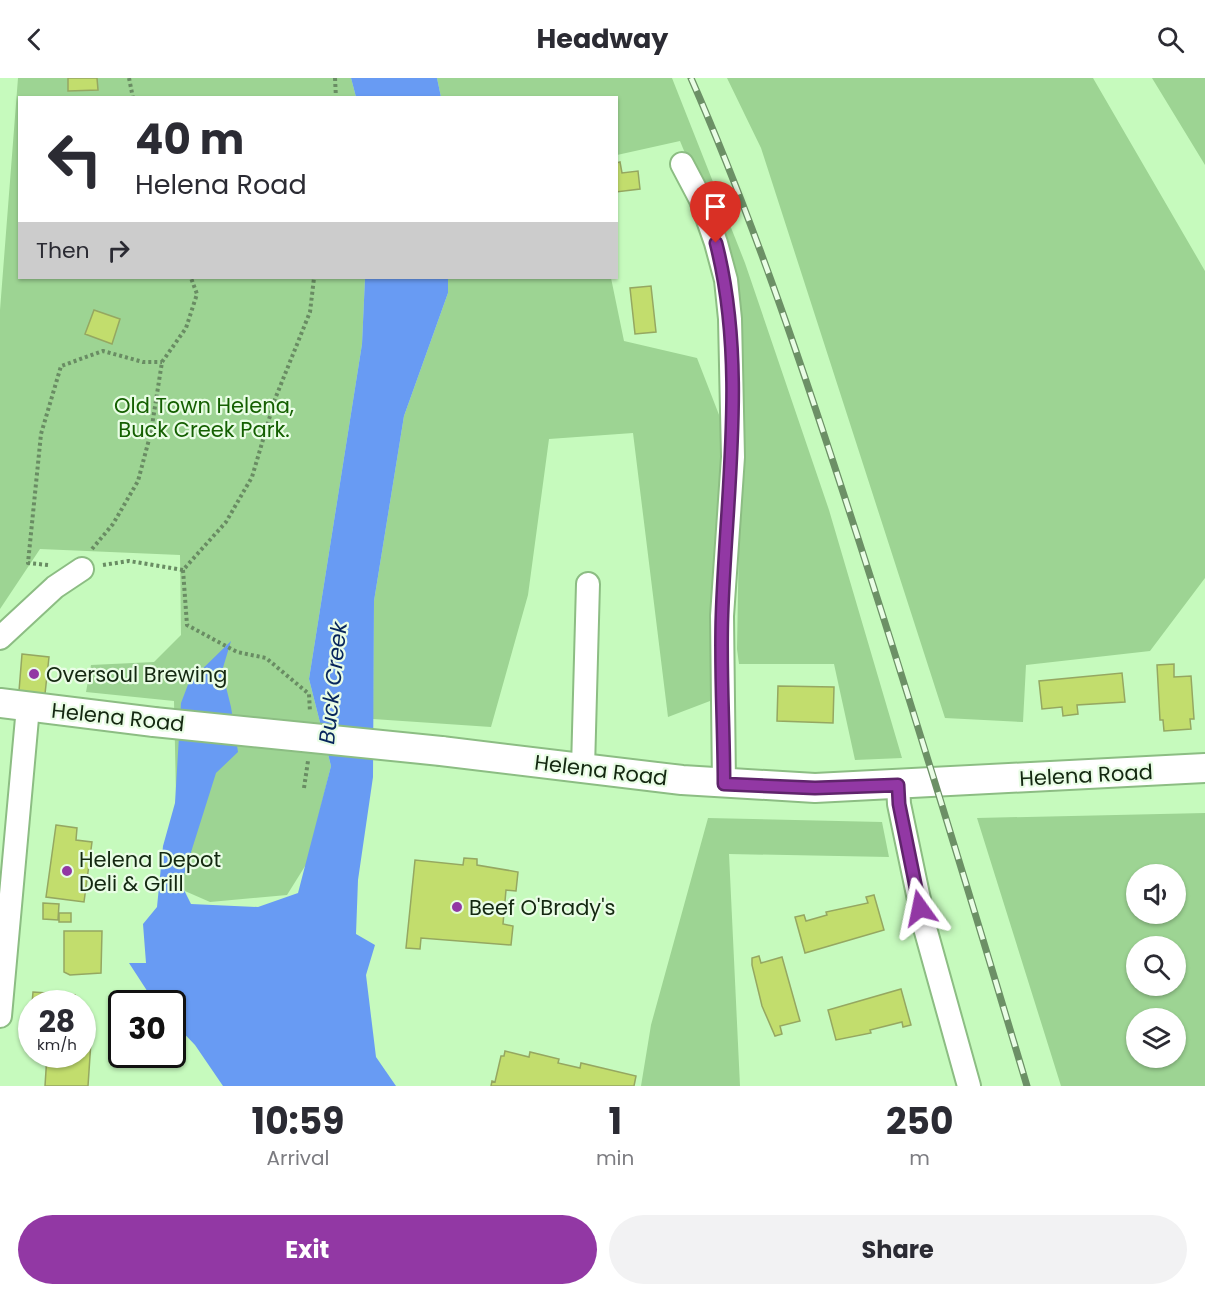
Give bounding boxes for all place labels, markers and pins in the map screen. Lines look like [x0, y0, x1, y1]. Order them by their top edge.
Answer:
pin [690, 181, 741, 243]
place label: Oversoul Brewing [46, 660, 228, 689]
marker: Oversoul Brewing [27, 667, 41, 681]
place label: Helena Depot Deli & Grill [79, 845, 221, 898]
marker: Helena Depot Deli & Grill [60, 864, 74, 878]
place label: Beef O'Brady's [469, 893, 616, 922]
marker: Beef O'Brady's [450, 900, 464, 914]

